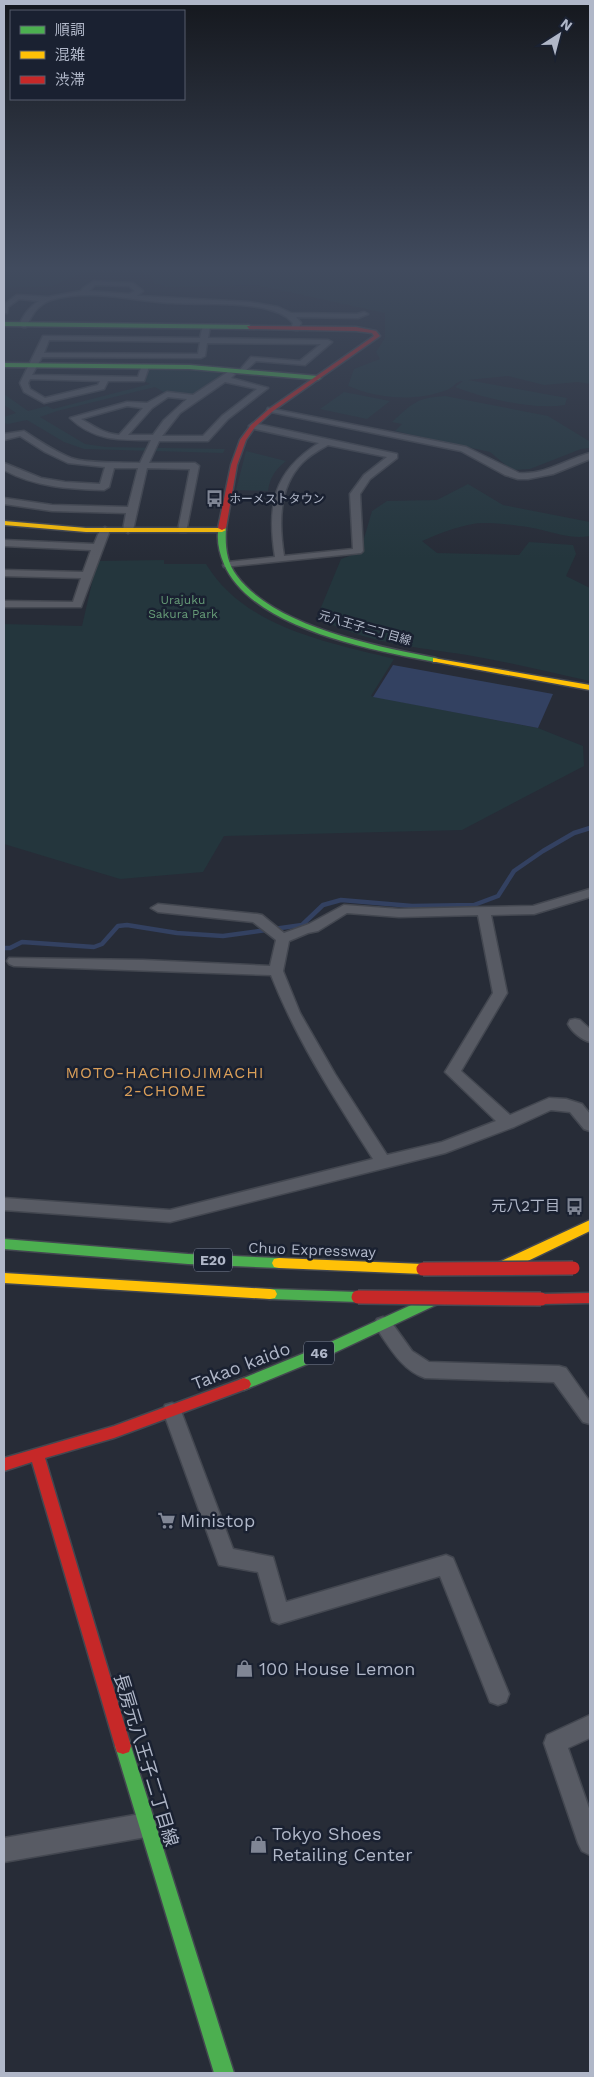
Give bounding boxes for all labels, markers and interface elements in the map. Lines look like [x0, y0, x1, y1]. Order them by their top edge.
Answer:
legend [10, 10, 185, 100]
north arrow [534, 10, 584, 60]
text: N [558, 15, 576, 34]
text: 順調 [55, 21, 85, 39]
text: 混雑 [55, 46, 85, 64]
text: 渋滞 [55, 71, 85, 89]
bus stop icon: ホーメストタウン [205, 489, 225, 509]
place label: ホーメストタウン [229, 492, 325, 506]
park label: Urajuku Sakura Park [148, 593, 218, 621]
street label: 元八王子二丁目線 [317, 608, 413, 648]
district label: MOTO-HACHIOJIMACHI 2-CHOME [65, 1063, 265, 1100]
bus stop icon: 元八2丁目 [564, 1196, 584, 1216]
place label: 元八2丁目 [491, 1197, 560, 1215]
street label: Chuo Expressway [248, 1239, 377, 1261]
road number: E20 [194, 1248, 232, 1272]
street label: Takao kaido [189, 1337, 293, 1394]
road number: 46 [304, 1342, 334, 1365]
place label: Ministop [180, 1510, 255, 1531]
supermarket icon: Ministop [156, 1511, 176, 1531]
place label: 100 House Lemon [259, 1658, 416, 1679]
shop icon: 100 House Lemon [235, 1659, 255, 1679]
street label: 長房元八王子二丁目線 [110, 1671, 183, 1849]
place label: Tokyo Shoes Retailing Center [272, 1823, 412, 1865]
shop icon: Tokyo Shoes Retailing Center [248, 1834, 268, 1854]

